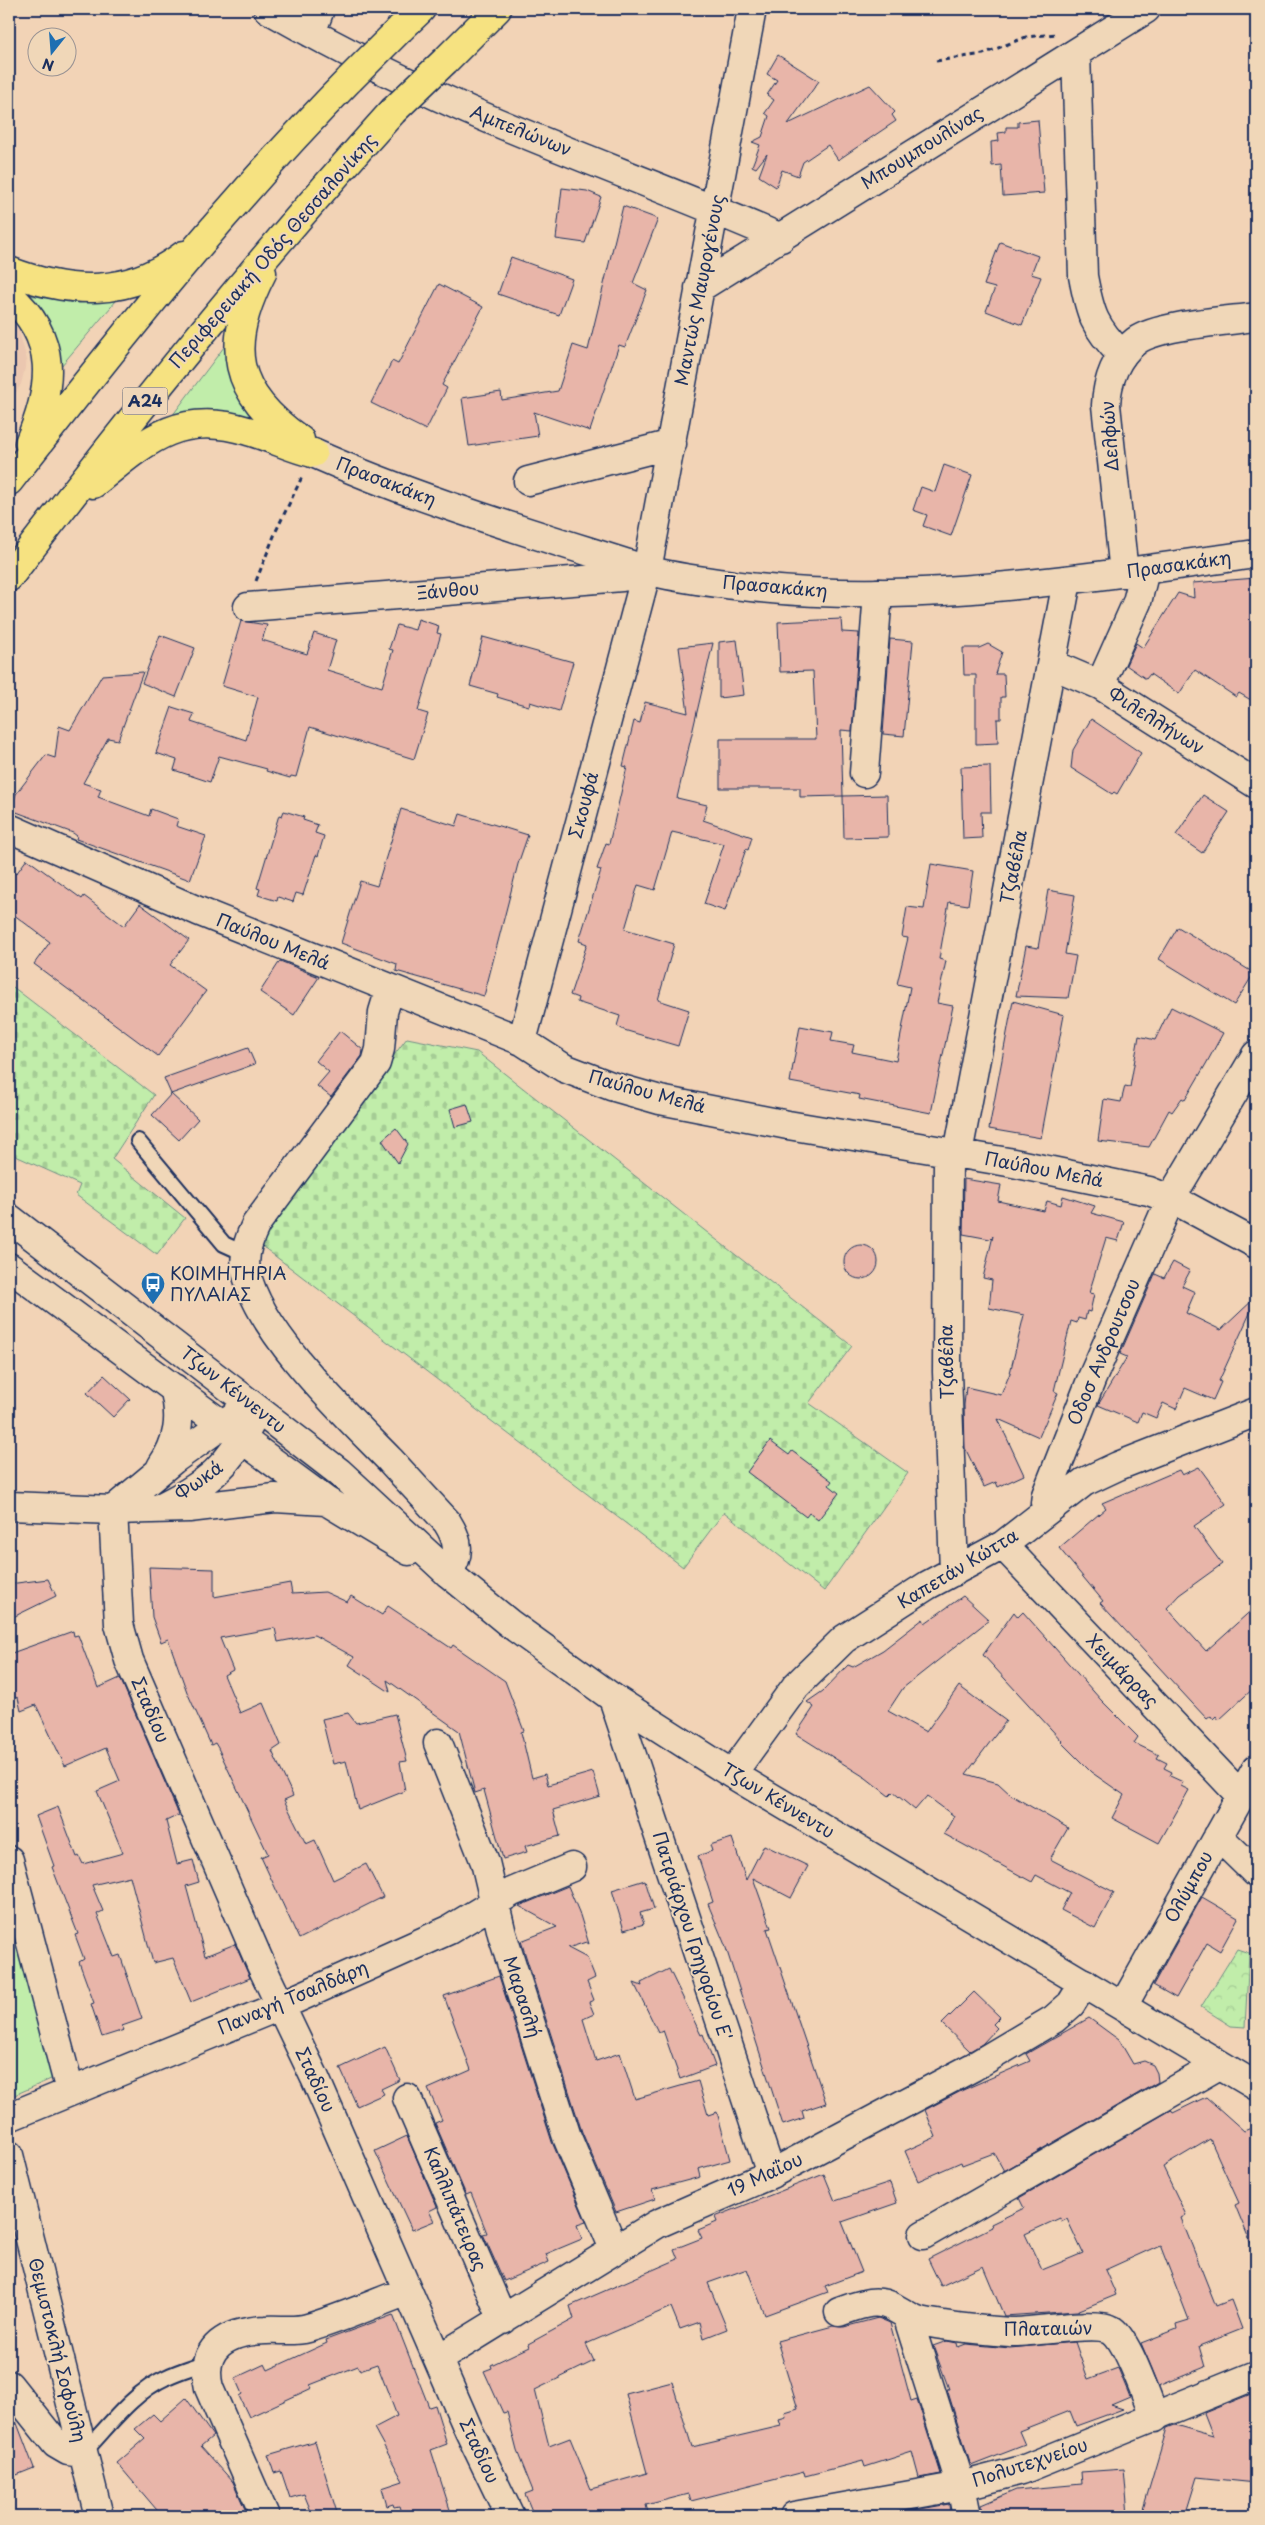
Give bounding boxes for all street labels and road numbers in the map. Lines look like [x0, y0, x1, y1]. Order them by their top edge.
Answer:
street label: Αμπελώνων [467, 97, 576, 162]
street label: Μπουμπουλίνας [855, 98, 987, 195]
street label: Περιφερειακή Οδός Θεσσαλονίκης [162, 126, 382, 374]
street label: Μαντώς Μαυρογένους [667, 192, 730, 388]
road number: Α24 [122, 388, 168, 414]
street label: Δελφών [1093, 400, 1124, 473]
street label: Πρασακάκη [332, 449, 441, 512]
street label: Πρασακάκη [1125, 543, 1233, 584]
street label: Πρασακάκη [721, 567, 829, 604]
street label: Ξάνθου [416, 573, 480, 606]
street label: Φιλελλήνων [1103, 679, 1210, 760]
street label: Σκουφά [561, 768, 604, 841]
street label: Τζαβέλα [992, 827, 1033, 906]
street label: Παύλου Μελά [213, 906, 334, 976]
street label: Παύλου Μελά [586, 1062, 709, 1119]
street label: Παύλου Μελά [983, 1144, 1106, 1193]
street label: Οδοσ Ανδρουτσου [1060, 1274, 1146, 1429]
street label: Τζαβέλα [931, 1324, 960, 1400]
street label: Τζων Κέννεντυ [175, 1339, 292, 1439]
street label: Φωκά [168, 1453, 228, 1506]
street label: Καπετάν Κώττα [892, 1521, 1023, 1614]
street label: Χειμάρρας [1081, 1627, 1165, 1713]
street label: Σταδίου [125, 1672, 177, 1746]
street label: Τζων Κέννεντυ [717, 1755, 840, 1844]
street label: Πατριάρχου Γρηγορίου Ε' [647, 1827, 740, 2044]
street label: Ολύμπου [1157, 1845, 1219, 1927]
street label: Μαρασλή [498, 1952, 549, 2041]
street label: Παναγή Τσαλδάρη [213, 1953, 372, 2041]
street label: Σταδίου [290, 2042, 343, 2116]
street label: Καλλιπάτειρας [418, 2142, 495, 2275]
street label: 19 Μαΐου [722, 2144, 807, 2203]
street label: Θεμιστοκλή Σοφούλη [22, 2255, 94, 2445]
street label: Πλαταιών [1003, 2313, 1093, 2342]
street label: Σταδίου [454, 2413, 507, 2487]
street label: Πολυτεχνείου [968, 2430, 1091, 2493]

